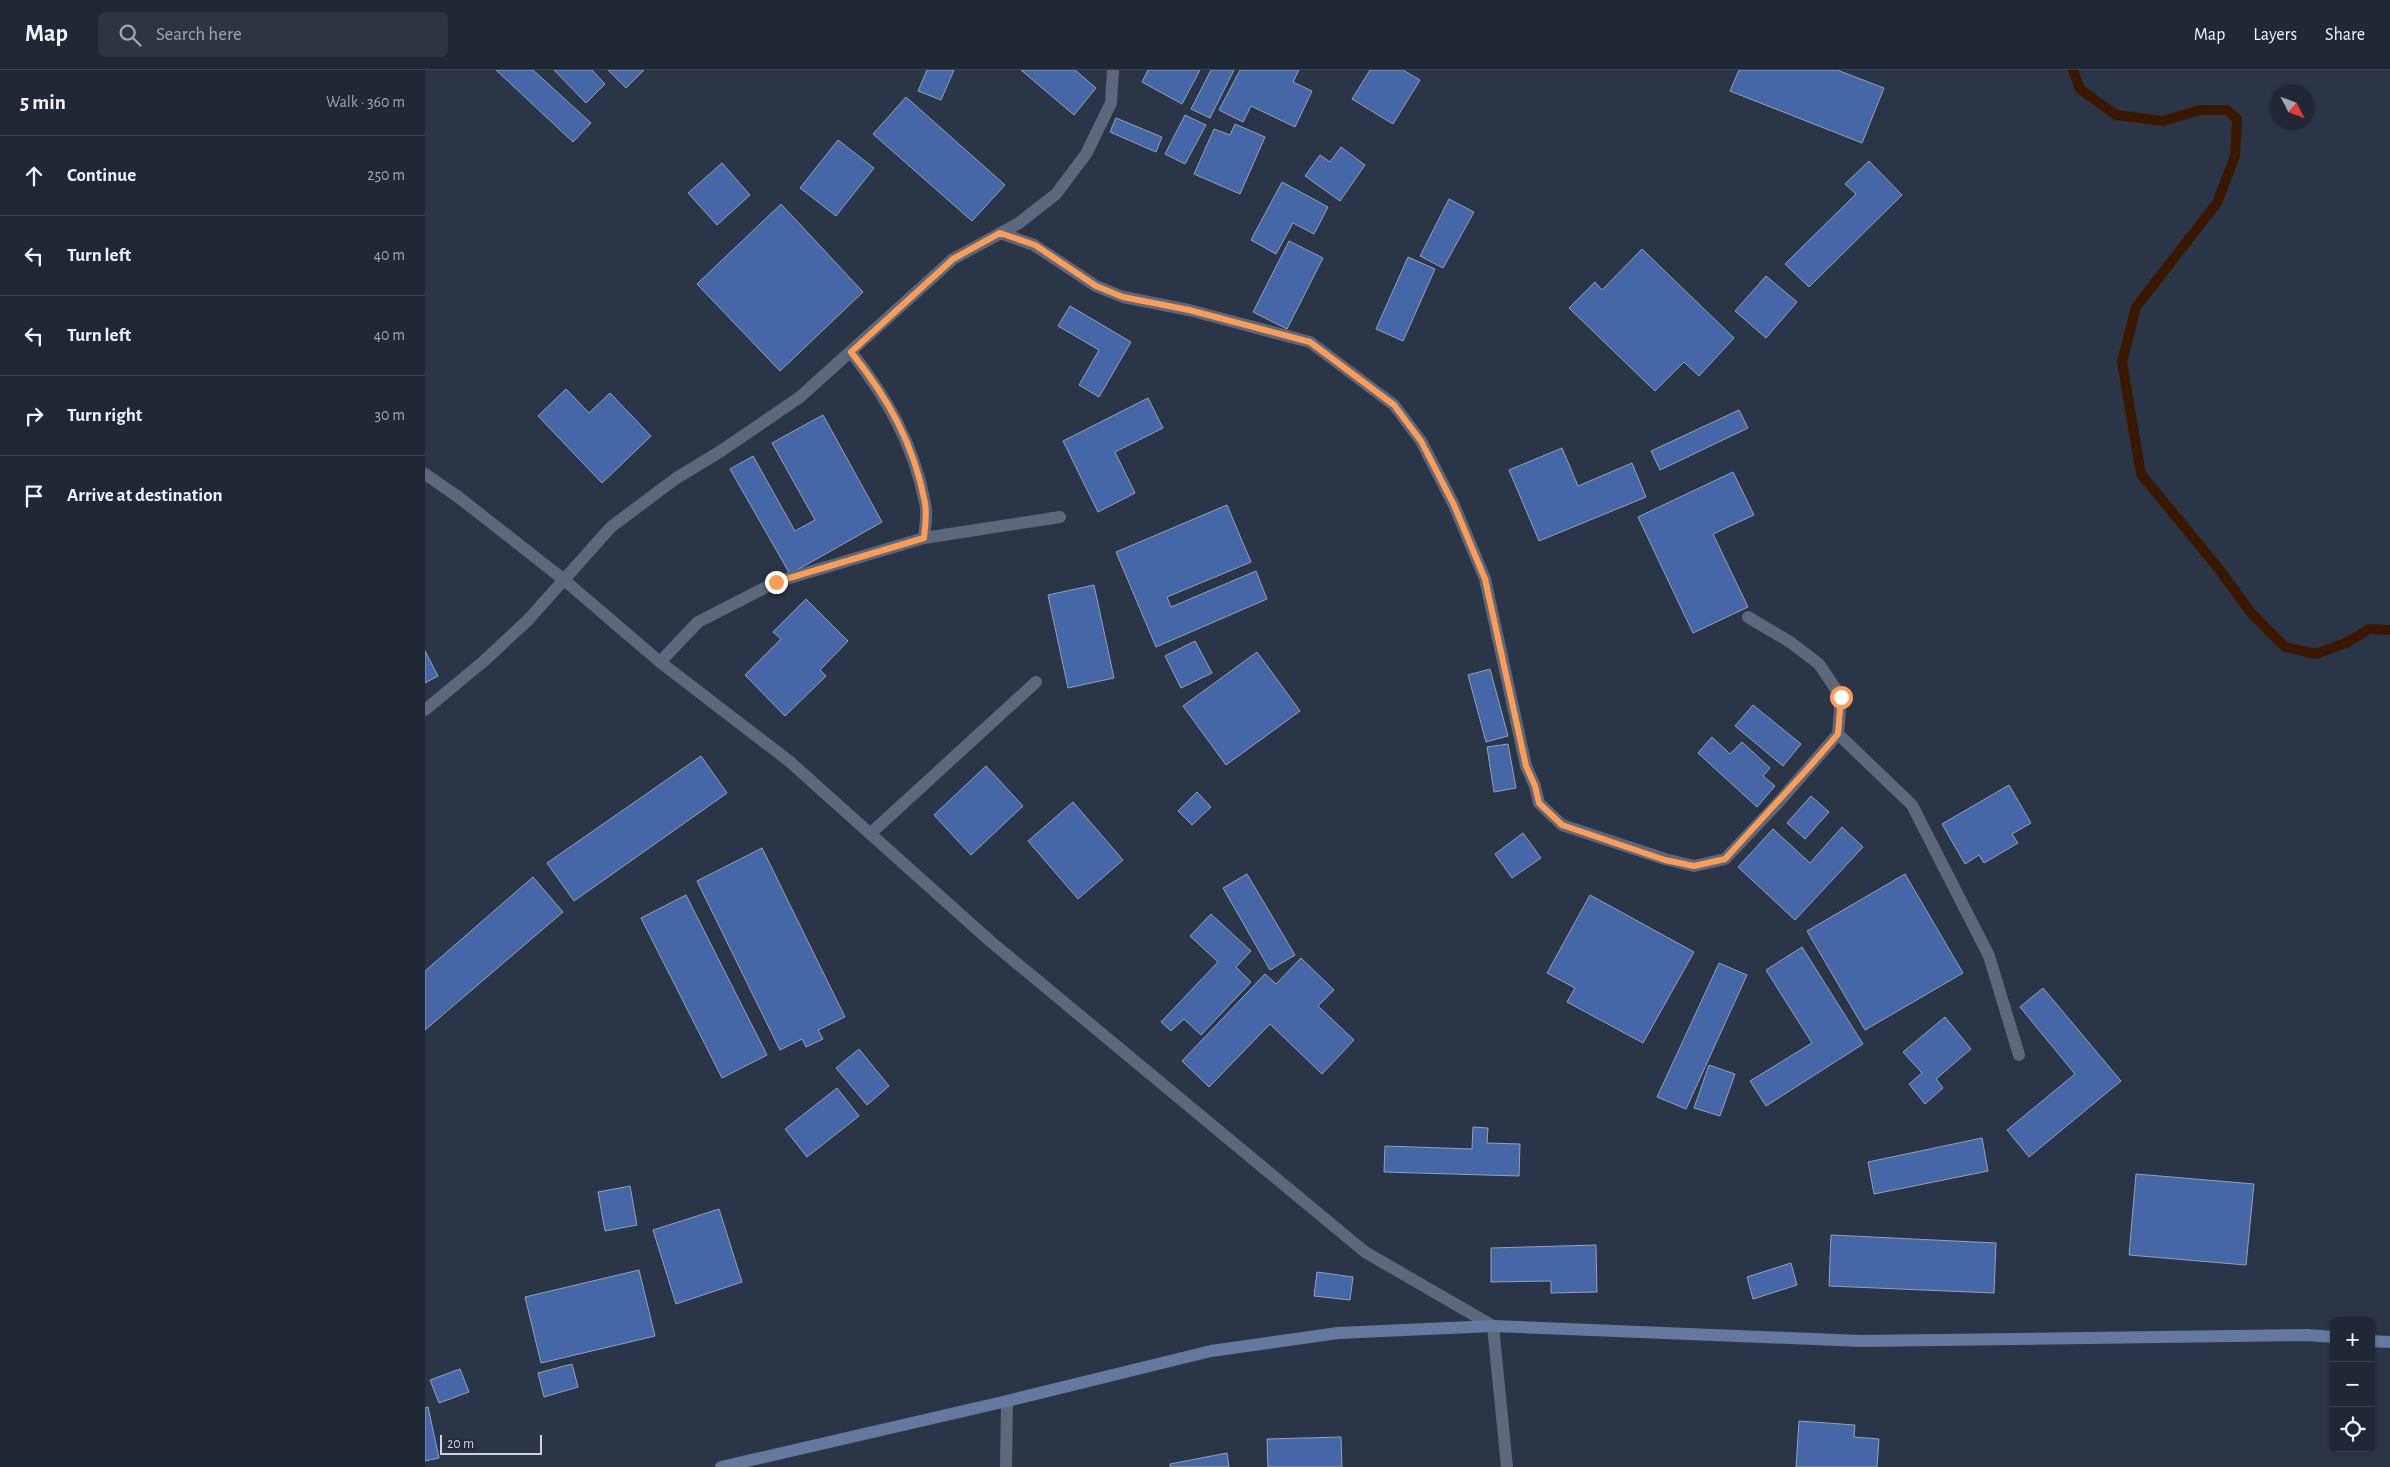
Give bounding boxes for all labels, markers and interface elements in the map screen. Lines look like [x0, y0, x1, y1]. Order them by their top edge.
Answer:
search box [98, 12, 448, 57]
icon: search [116, 21, 144, 49]
text: Map [25, 22, 68, 46]
text: Search here [156, 25, 242, 44]
text: Map [2194, 26, 2225, 44]
text: Layers [2253, 26, 2297, 44]
text: Share [2325, 26, 2365, 44]
north arrow [2270, 85, 2315, 130]
text: 5 min [20, 92, 66, 113]
text: Walk · 360 m [326, 94, 405, 110]
icon: ahead [20, 162, 48, 190]
text: Continue [67, 166, 136, 185]
text: 250 m [367, 167, 405, 183]
icon: left [20, 242, 48, 270]
text: Turn left [67, 246, 131, 265]
text: 40 m [373, 247, 405, 263]
icon: left [20, 322, 48, 350]
text: Turn left [67, 326, 131, 345]
text: 40 m [373, 327, 405, 343]
icon: right [20, 402, 48, 430]
text: Turn right [67, 406, 142, 425]
text: 30 m [375, 407, 405, 423]
icon: arrive [20, 482, 48, 510]
text: Arrive at destination [67, 486, 223, 505]
route end [765, 571, 788, 594]
route start [1830, 686, 1853, 709]
map controls [2330, 1317, 2375, 1452]
button: + [2330, 1317, 2375, 1362]
button: − [2330, 1362, 2375, 1407]
button: locate [2330, 1407, 2375, 1452]
scale bar [440, 1432, 543, 1455]
text: 20 m [447, 1437, 474, 1451]

